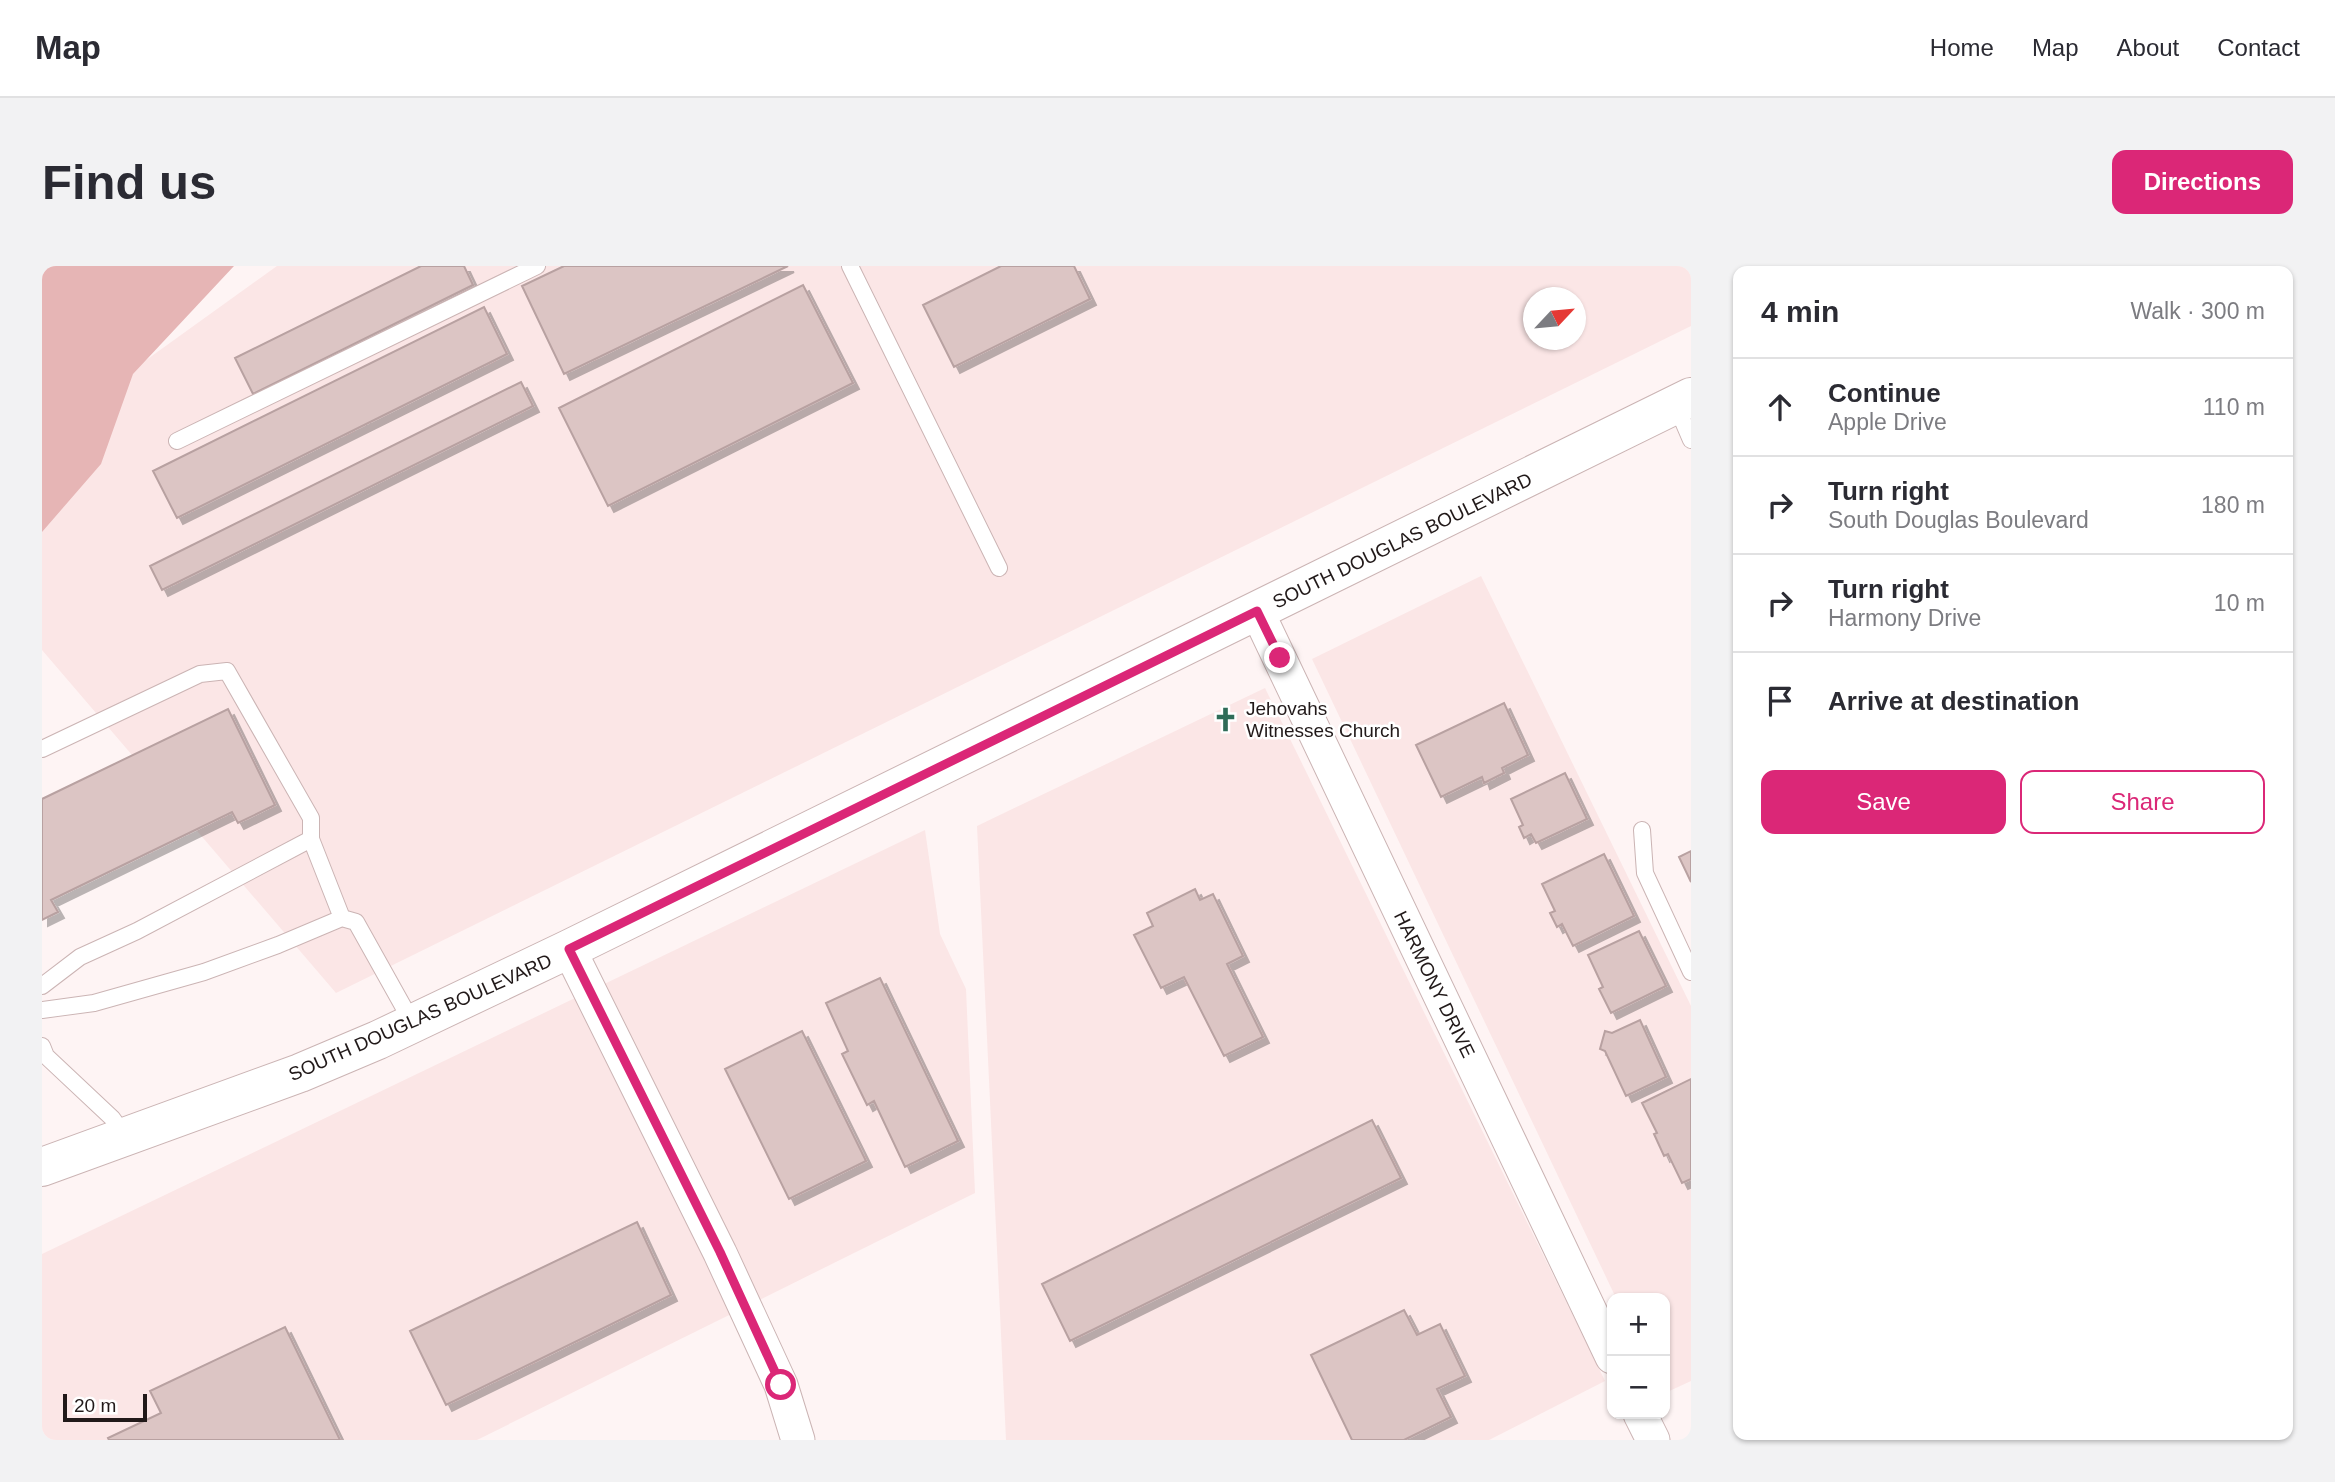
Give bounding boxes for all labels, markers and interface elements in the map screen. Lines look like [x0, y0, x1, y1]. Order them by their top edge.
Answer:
text: Map [35, 29, 101, 66]
text: Home [1930, 34, 1994, 61]
text: Map [2032, 34, 2079, 61]
text: About [2117, 34, 2179, 61]
text: Contact [2217, 34, 2300, 61]
button: Directions [2112, 150, 2293, 214]
text: Find us [42, 155, 216, 209]
north arrow [1523, 287, 1586, 350]
text: 4 min [1761, 295, 1839, 328]
text: Walk · 300 m [2130, 298, 2265, 324]
text: Continue [1828, 378, 1941, 408]
icon: ahead [1761, 388, 1799, 426]
text: 110 m [2203, 394, 2265, 420]
text: Apple Drive [1828, 409, 1947, 435]
street label: SOUTH DOUGLAS BOULEVARD [1269, 468, 1535, 613]
text: Turn right [1828, 476, 1949, 506]
icon: right [1761, 486, 1799, 524]
text: 180 m [2201, 492, 2265, 518]
text: South Douglas Boulevard [1828, 507, 2089, 533]
text: Turn right [1828, 574, 1949, 604]
icon: right [1761, 584, 1799, 622]
text: 10 m [2214, 590, 2265, 616]
text: Harmony Drive [1828, 605, 1981, 631]
route end [1264, 642, 1295, 673]
icon: arrive [1761, 682, 1799, 720]
text: Arrive at destination [1828, 686, 2079, 716]
place label: Jehovahs Witnesses Church [1246, 698, 1400, 741]
church icon: Jehovahs Witnesses Church [1212, 705, 1240, 733]
button: Save [1761, 770, 2006, 834]
button: Share [2020, 770, 2265, 834]
street label: HARMONY DRIVE [1390, 908, 1479, 1061]
street label: SOUTH DOUGLAS BOULEVARD [285, 950, 555, 1085]
map controls [1607, 1293, 1670, 1419]
button: + [1607, 1293, 1670, 1356]
button: − [1607, 1356, 1670, 1419]
route start [765, 1369, 796, 1400]
scale bar [63, 1391, 147, 1423]
text: 20 m [74, 1395, 116, 1416]

